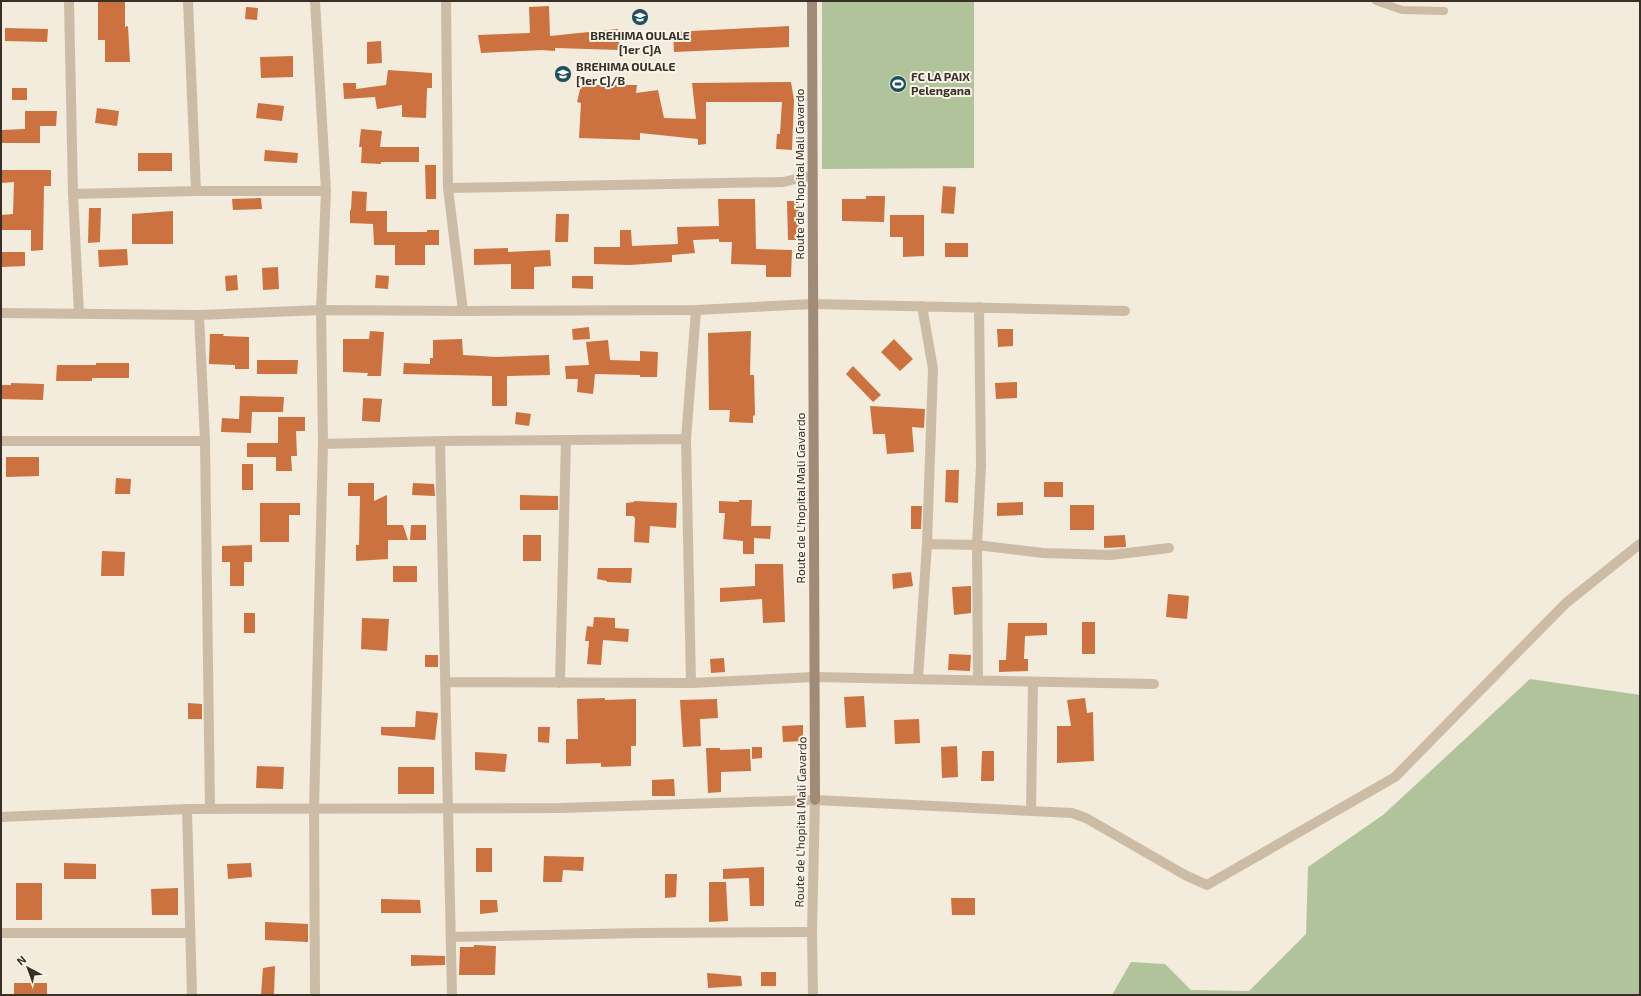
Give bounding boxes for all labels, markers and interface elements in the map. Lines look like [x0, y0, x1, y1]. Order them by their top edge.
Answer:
school or university icon: BREHIMA OULALE [1er C]A [630, 7, 650, 27]
place label: BREHIMA OULALE [1er C]A [590, 28, 690, 57]
place label: BREHIMA OULALE [1er C]/B [576, 59, 675, 88]
school or university icon: BREHIMA OULALE [1er C]/B [553, 64, 573, 84]
place label: FC LA PAIX Pelengana [911, 69, 971, 97]
sports icon: FC LA PAIX Pelengana [888, 74, 908, 94]
street label: Route de L'hopital Mali Gavardo [792, 88, 806, 259]
street label: Route de L'hopital Mali Gavardo [793, 412, 807, 583]
street label: Route de L'hopital Mali Gavardo [792, 736, 808, 908]
north arrow [8, 948, 48, 988]
text: N [14, 953, 28, 968]

